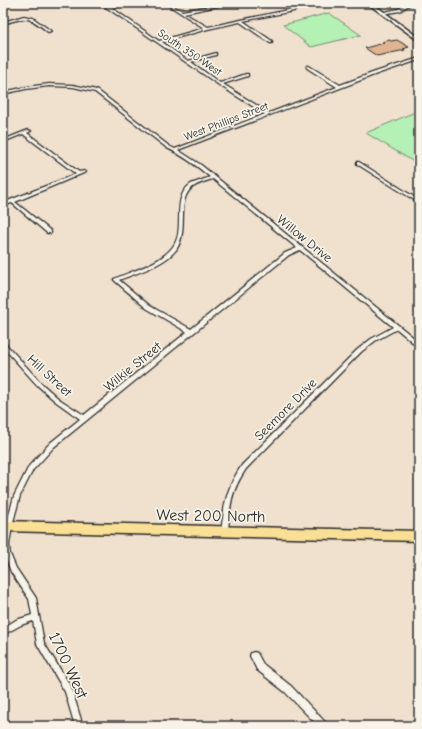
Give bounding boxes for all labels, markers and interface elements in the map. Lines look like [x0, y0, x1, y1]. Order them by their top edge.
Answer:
street label: South 350 West [155, 26, 225, 79]
street label: West Phillips Street [182, 99, 271, 144]
street label: Willow Drive [274, 212, 336, 266]
street label: Wilkie Street [100, 338, 165, 394]
street label: Hill Street [24, 351, 76, 400]
street label: Seemore Drive [251, 375, 320, 443]
street label: West 200 North [156, 506, 266, 526]
street label: 1700 West [45, 630, 91, 702]

